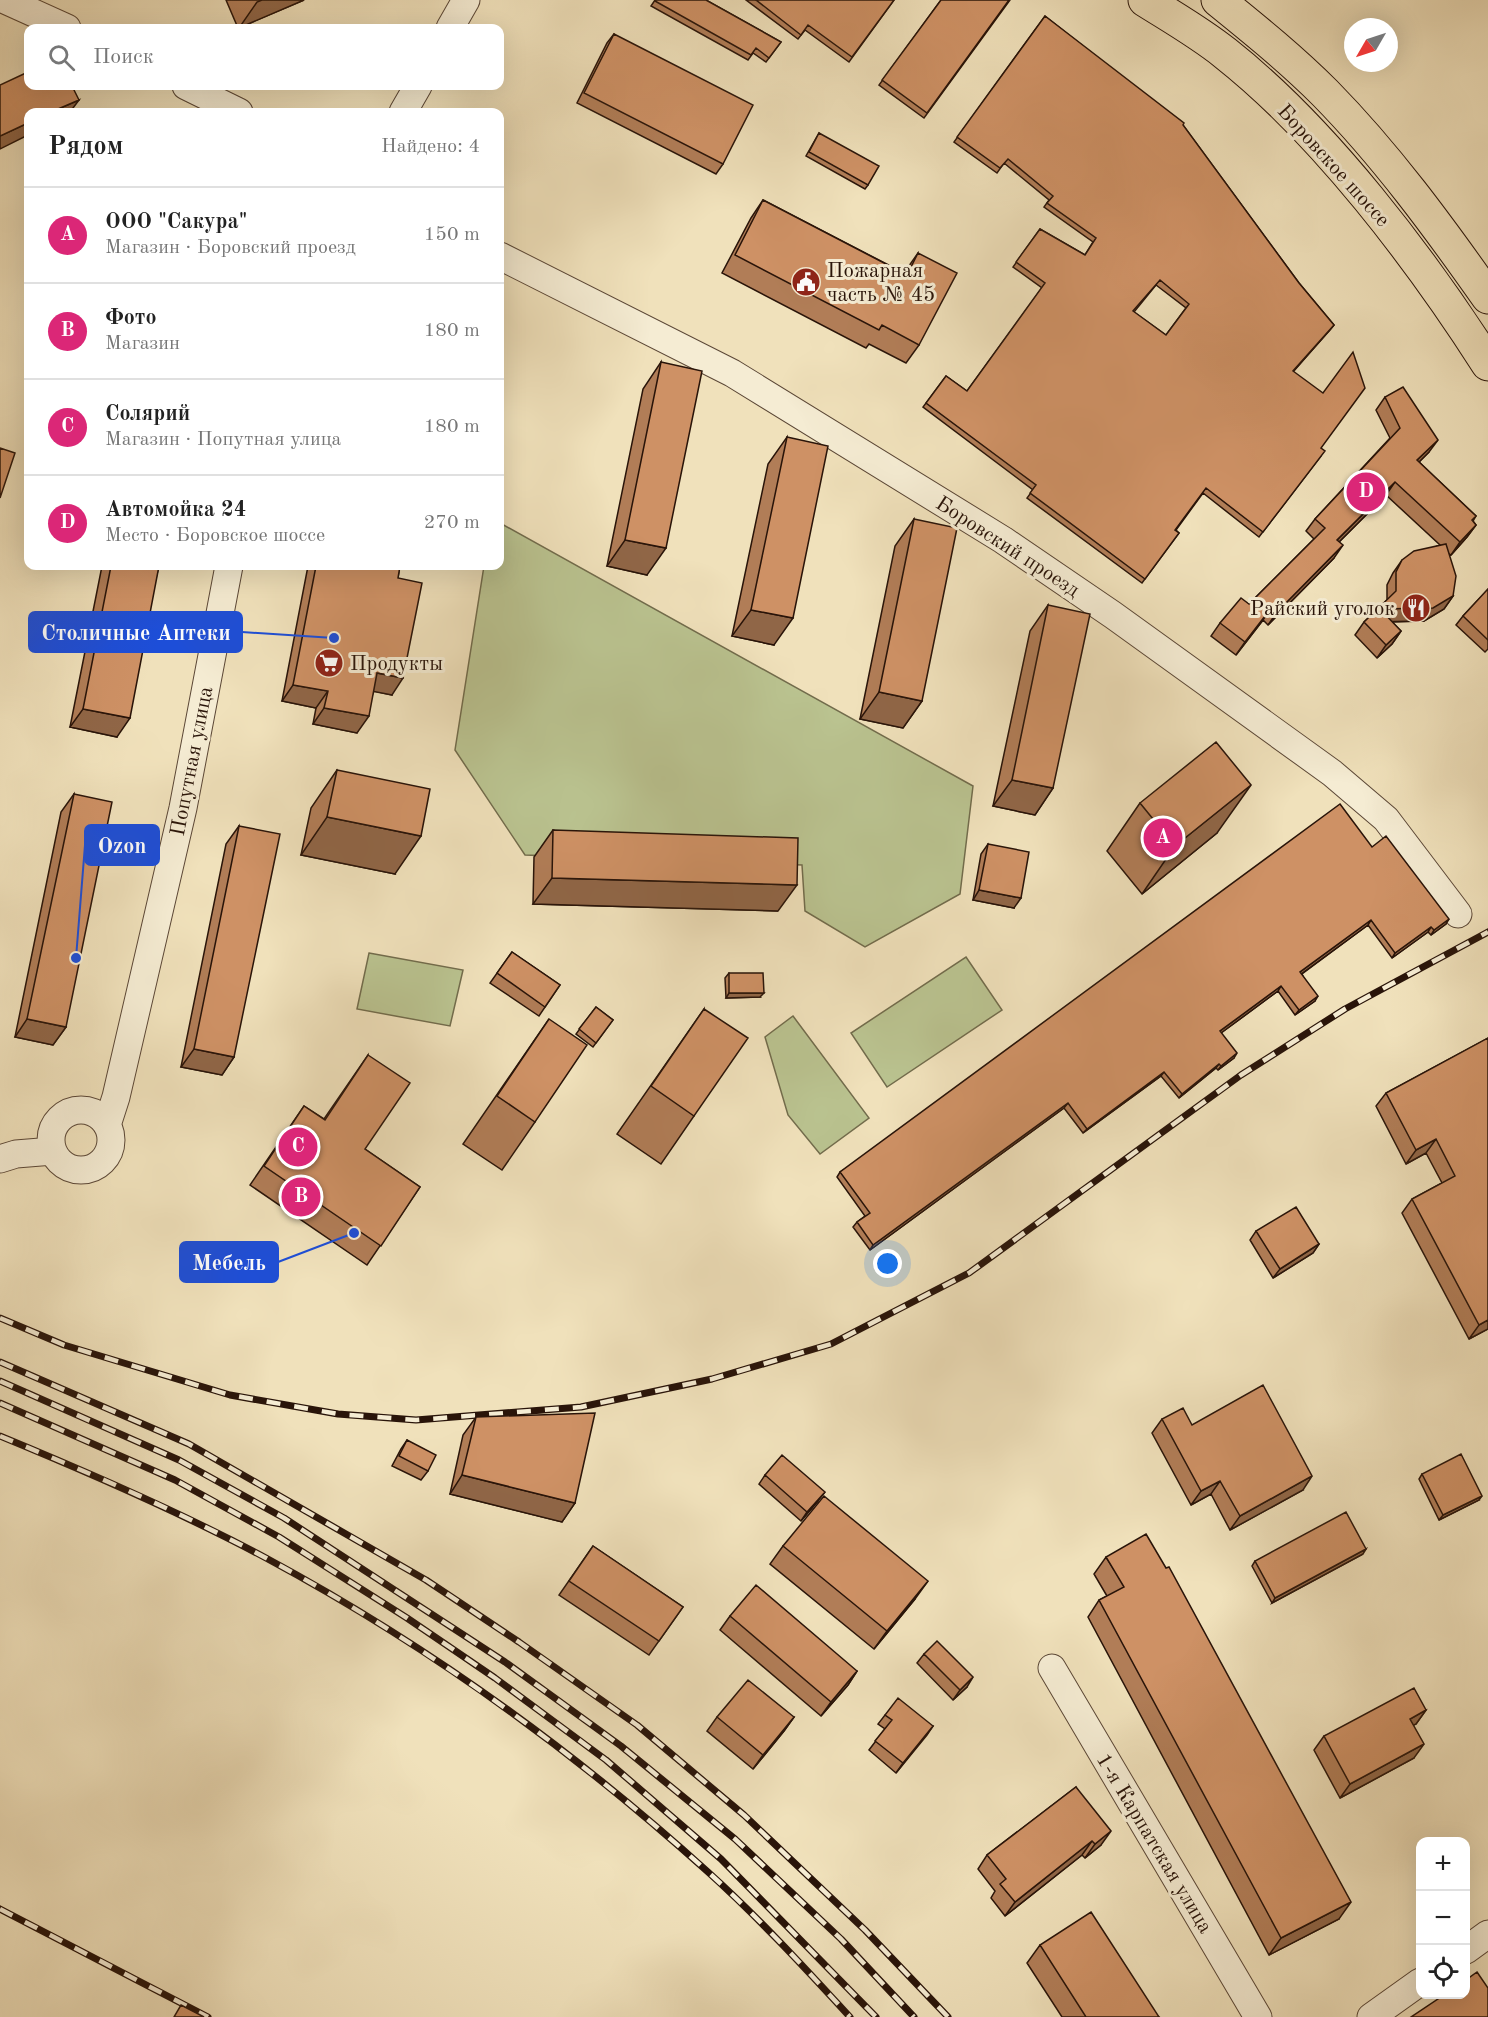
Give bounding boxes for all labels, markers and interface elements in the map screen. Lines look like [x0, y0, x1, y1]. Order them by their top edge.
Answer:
north arrow [1344, 18, 1398, 72]
search box [24, 24, 504, 90]
icon: search [45, 41, 78, 74]
text: Поиск [93, 46, 154, 68]
street label: Боровское шоссе [1273, 101, 1393, 231]
text: Рядом [48, 134, 123, 160]
text: Найдено: 4 [381, 137, 480, 157]
text: ООО "Сакура" [105, 211, 247, 233]
text: A [60, 225, 75, 245]
text: 150 m [424, 225, 480, 245]
text: Магазин · Боровский проезд [105, 238, 356, 258]
place label: Пожарная часть № 45 [827, 261, 935, 306]
public building icon: Пожарная часть № 45 [790, 266, 822, 298]
text: Фото [105, 307, 157, 329]
text: B [60, 321, 75, 341]
text: 180 m [424, 321, 480, 341]
text: Магазин [105, 334, 180, 354]
text: Солярий [105, 403, 190, 425]
text: C [61, 417, 74, 437]
text: 180 m [424, 417, 480, 437]
text: Магазин · Попутная улица [105, 430, 341, 450]
pin: D [1346, 470, 1386, 514]
street label: Боровский проезд [932, 493, 1083, 602]
text: Автомойка 24 [105, 499, 247, 521]
text: D [60, 513, 75, 533]
text: 270 m [424, 513, 480, 533]
text: Место · Боровское шоссе [105, 526, 325, 546]
restaurant icon: Райский уголок [1400, 592, 1432, 624]
place label: Райский уголок [1250, 599, 1395, 620]
callout: Столичные Аптеки [29, 612, 242, 652]
text: Столичные Аптеки [41, 623, 231, 645]
supermarket icon: Продукты [313, 647, 345, 679]
place label: Продукты [350, 654, 443, 675]
street label: Попутная улица [168, 685, 217, 838]
pin: A [1144, 816, 1182, 860]
callout: Ozon [85, 825, 159, 865]
text: Ozon [97, 836, 147, 858]
pin: C [278, 1124, 318, 1170]
pin: B [282, 1174, 320, 1220]
callout: Мебель [180, 1242, 278, 1282]
your location [873, 1249, 902, 1278]
text: Мебель [192, 1253, 266, 1275]
street label: 1-я Карпатская улица [1092, 1750, 1216, 1937]
map controls [1416, 1837, 1470, 1999]
button: + [1416, 1837, 1470, 1891]
button: − [1416, 1891, 1470, 1945]
button: locate [1416, 1945, 1470, 1999]

